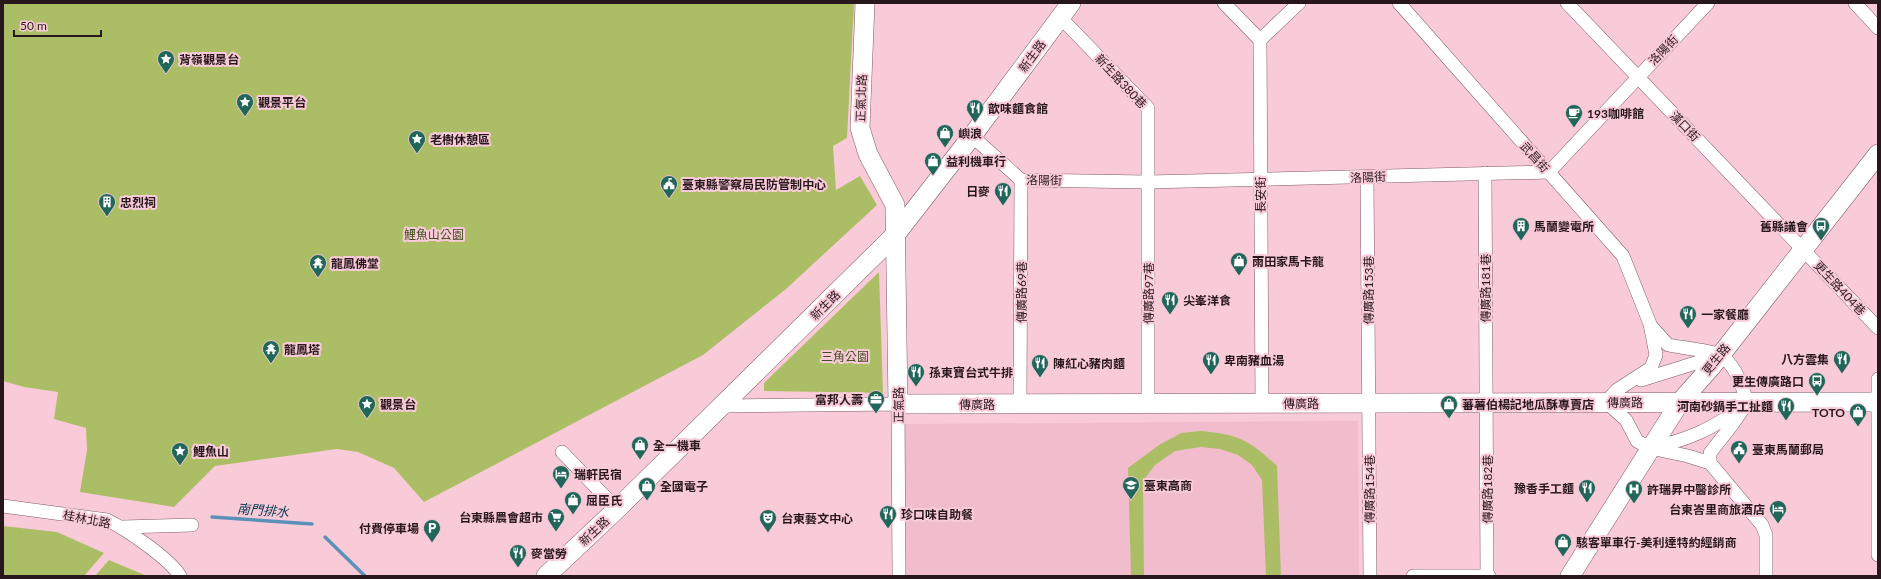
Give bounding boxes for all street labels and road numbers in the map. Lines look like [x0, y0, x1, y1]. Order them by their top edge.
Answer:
street label: 洛陽街 [1645, 32, 1681, 68]
street label: 新生路 [1015, 37, 1049, 75]
street label: 新生路380巷 [1092, 51, 1150, 111]
street label: 正氣北路 [853, 74, 869, 122]
street label: 漢口街 [1667, 108, 1703, 144]
street label: 武昌街 [1517, 139, 1553, 175]
street label: 洛陽街 [1350, 169, 1386, 185]
street label: 洛陽街 [1026, 172, 1062, 188]
street label: 長安街 [1253, 177, 1268, 213]
street label: 傳廣路181巷 [1478, 254, 1493, 322]
street label: 傳廣路153巷 [1361, 256, 1376, 324]
street label: 更生路404巷 [1811, 258, 1869, 318]
street label: 傳廣路69巷 [1014, 261, 1029, 323]
street label: 傳廣路97巷 [1141, 262, 1156, 324]
street label: 新生路 [807, 287, 843, 323]
street label: 更生路 [1699, 340, 1733, 378]
street label: 正氣路 [891, 387, 906, 423]
street label: 傳廣路 [1607, 395, 1643, 410]
street label: 傳廣路 [1283, 396, 1319, 411]
street label: 傳廣路 [959, 397, 995, 412]
street label: 傳廣路154巷 [1362, 455, 1377, 523]
street label: 傳廣路182巷 [1480, 455, 1495, 523]
street label: 桂林北路 [62, 507, 112, 531]
street label: 新生路 [576, 513, 612, 549]

